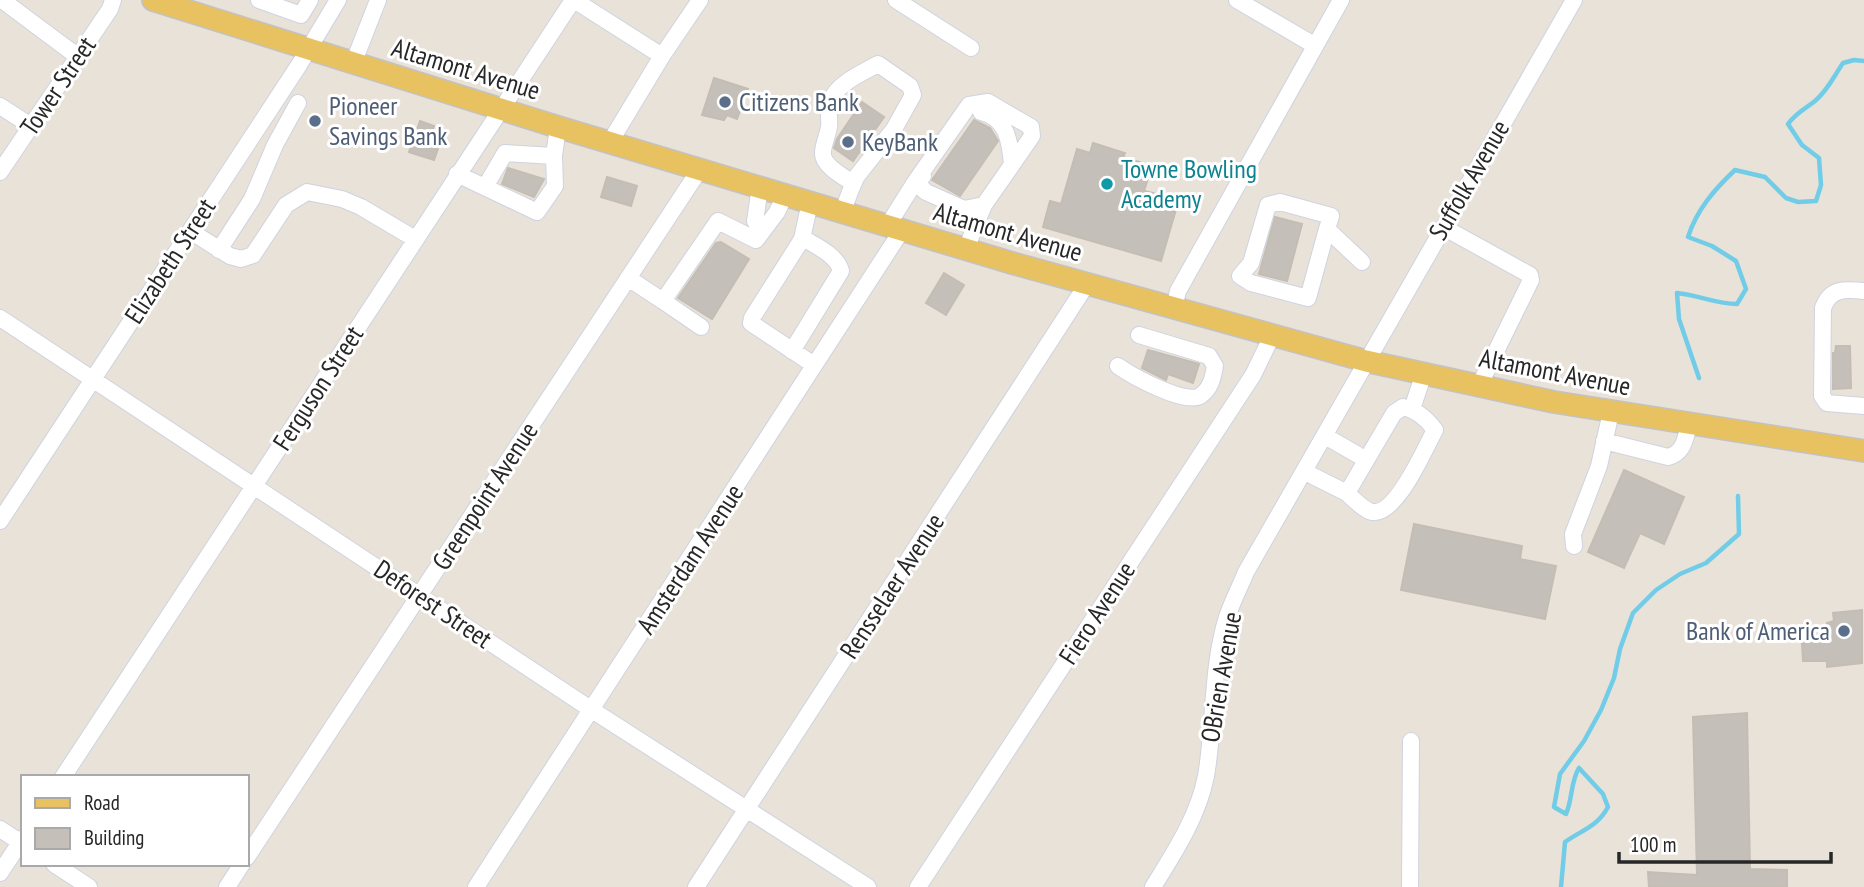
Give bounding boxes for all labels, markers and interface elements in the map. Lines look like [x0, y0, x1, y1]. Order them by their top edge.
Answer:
street label: Tower Street [13, 30, 103, 141]
street label: Altamont Avenue [388, 30, 544, 107]
place label: Citizens Bank [739, 85, 859, 118]
place label: Pioneer Savings Bank [329, 89, 447, 152]
marker: Citizens Bank [717, 94, 733, 110]
marker: Pioneer Savings Bank [307, 113, 323, 129]
street label: Suffolk Avenue [1421, 114, 1516, 246]
place label: KeyBank [862, 125, 938, 158]
marker: KeyBank [840, 134, 856, 150]
place label: Towne Bowling Academy [1121, 152, 1257, 215]
marker: Towne Bowling Academy [1099, 176, 1115, 192]
street label: Elizabeth Street [117, 192, 222, 329]
street label: Altamont Avenue [930, 195, 1086, 268]
street label: Ferguson Street [265, 319, 370, 456]
street label: Altamont Avenue [1477, 341, 1633, 402]
street label: Greenpoint Avenue [424, 415, 545, 576]
street label: Amsterdam Avenue [629, 478, 750, 640]
street label: Rensselaer Avenue [832, 507, 951, 665]
street label: Deforest Street [368, 552, 499, 655]
street label: Fiero Avenue [1051, 555, 1142, 670]
street label: OBrien Avenue [1193, 609, 1248, 745]
place label: Bank of America [1686, 614, 1830, 647]
marker: Bank of America [1836, 623, 1852, 639]
legend [21, 775, 248, 866]
text: Road [84, 789, 120, 816]
scale bar [1619, 820, 1831, 864]
text: Building [84, 824, 144, 851]
text: 100 m [1630, 831, 1676, 858]

